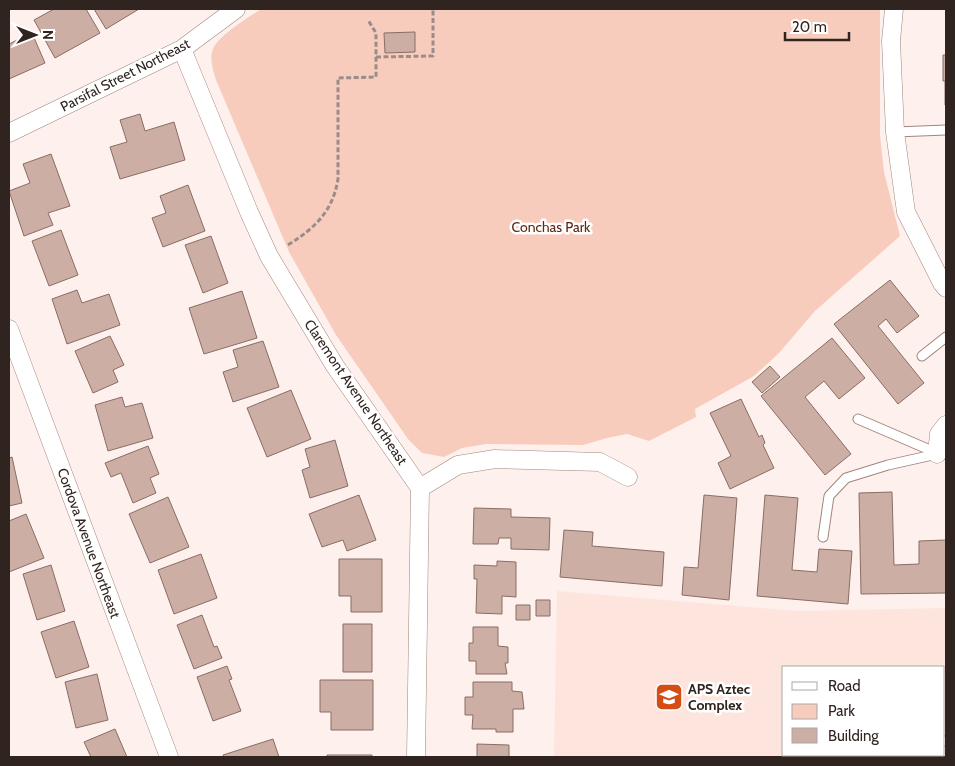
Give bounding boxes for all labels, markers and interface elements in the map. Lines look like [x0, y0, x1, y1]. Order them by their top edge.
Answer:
north arrow [10, 10, 60, 60]
scale bar [785, 10, 849, 42]
text: 20 m [792, 18, 827, 36]
text: N [39, 30, 57, 40]
street label: Parsifal Street Northeast [57, 34, 193, 116]
park label: Conchas Park [512, 218, 591, 236]
street label: Claremont Avenue Northeast [301, 316, 412, 468]
street label: Cordova Avenue Northeast [53, 465, 125, 621]
legend [782, 666, 945, 756]
text: Road [828, 677, 861, 695]
place label: APS Aztec Complex [688, 680, 751, 714]
school or university icon: APS Aztec Complex [654, 682, 684, 712]
text: Park [828, 702, 855, 720]
text: Building [828, 727, 879, 745]

